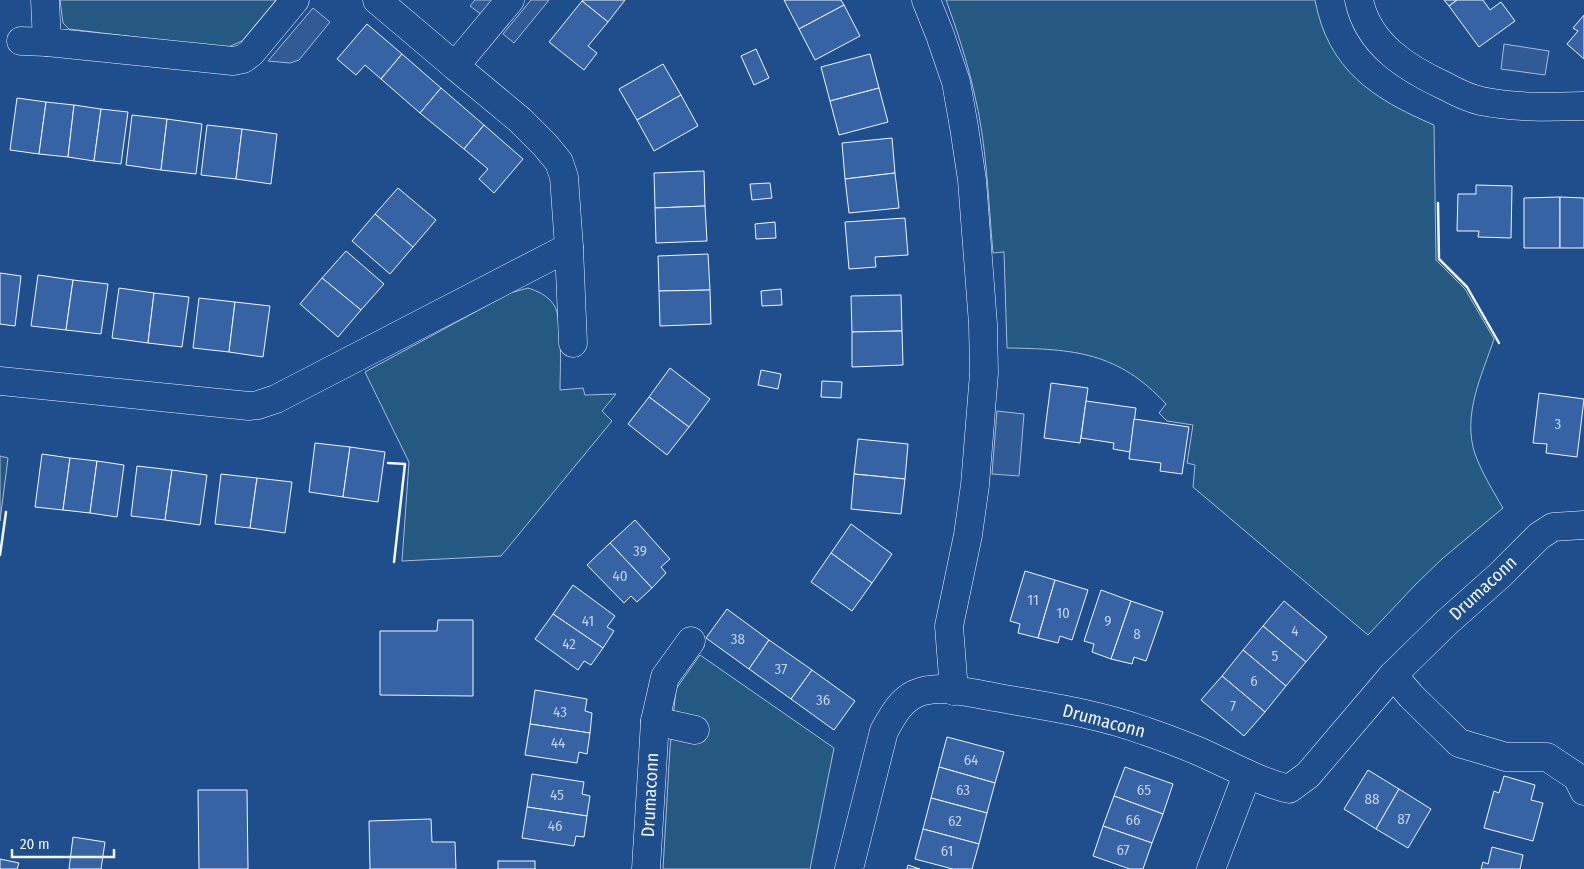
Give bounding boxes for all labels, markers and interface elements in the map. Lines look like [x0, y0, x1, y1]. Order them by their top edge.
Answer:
house number: 3 [1555, 415, 1562, 433]
house number: 39 [633, 542, 647, 560]
street label: Drumaconn [1445, 551, 1521, 625]
house number: 40 [612, 567, 628, 585]
house number: 11 [1027, 591, 1039, 609]
house number: 10 [1056, 604, 1070, 622]
house number: 41 [582, 612, 594, 630]
house number: 9 [1104, 612, 1112, 630]
house number: 4 [1291, 622, 1299, 640]
house number: 8 [1133, 625, 1141, 643]
house number: 38 [731, 630, 745, 648]
house number: 42 [562, 635, 576, 653]
house number: 5 [1272, 647, 1279, 665]
house number: 37 [775, 660, 787, 678]
house number: 6 [1250, 672, 1258, 690]
house number: 36 [816, 691, 830, 709]
house number: 7 [1230, 697, 1236, 715]
street label: Drumaconn [1060, 699, 1148, 743]
house number: 43 [553, 703, 567, 721]
house number: 44 [551, 734, 565, 752]
house number: 64 [964, 751, 978, 769]
street label: Drumaconn [637, 752, 663, 838]
house number: 63 [956, 781, 970, 799]
house number: 65 [1137, 781, 1151, 799]
house number: 45 [550, 786, 564, 804]
house number: 88 [1364, 790, 1380, 808]
house number: 87 [1397, 810, 1411, 828]
house number: 66 [1126, 811, 1140, 829]
house number: 62 [948, 812, 962, 830]
house number: 46 [548, 817, 562, 835]
scale bar [12, 826, 115, 858]
text: 20 m [20, 835, 50, 853]
house number: 67 [1116, 841, 1130, 859]
house number: 61 [941, 842, 953, 860]

